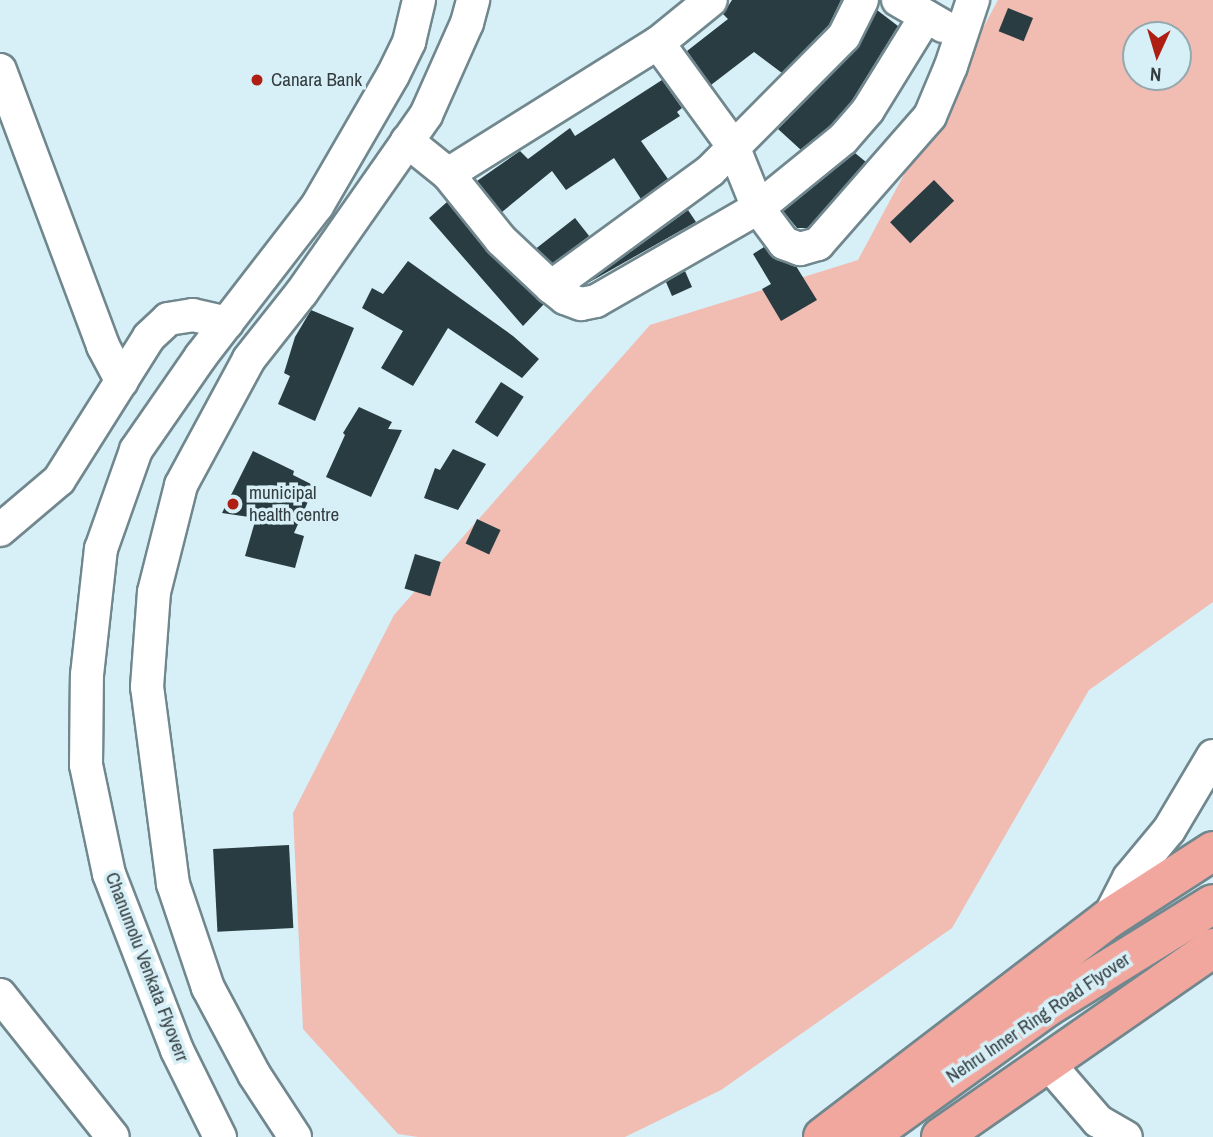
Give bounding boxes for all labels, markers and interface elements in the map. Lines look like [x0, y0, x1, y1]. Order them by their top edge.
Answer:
north arrow [1122, 21, 1192, 91]
text: N [1149, 62, 1162, 88]
place label: Canara Bank [271, 69, 362, 91]
marker: Canara Bank [249, 72, 265, 88]
place label: municipal health centre [249, 482, 339, 526]
marker: municipal health centre [223, 494, 243, 514]
street label: Chanumolu Venkata Flyoverr [100, 869, 194, 1065]
street label: Nehru Inner Ring Road Flyover [942, 948, 1134, 1088]

